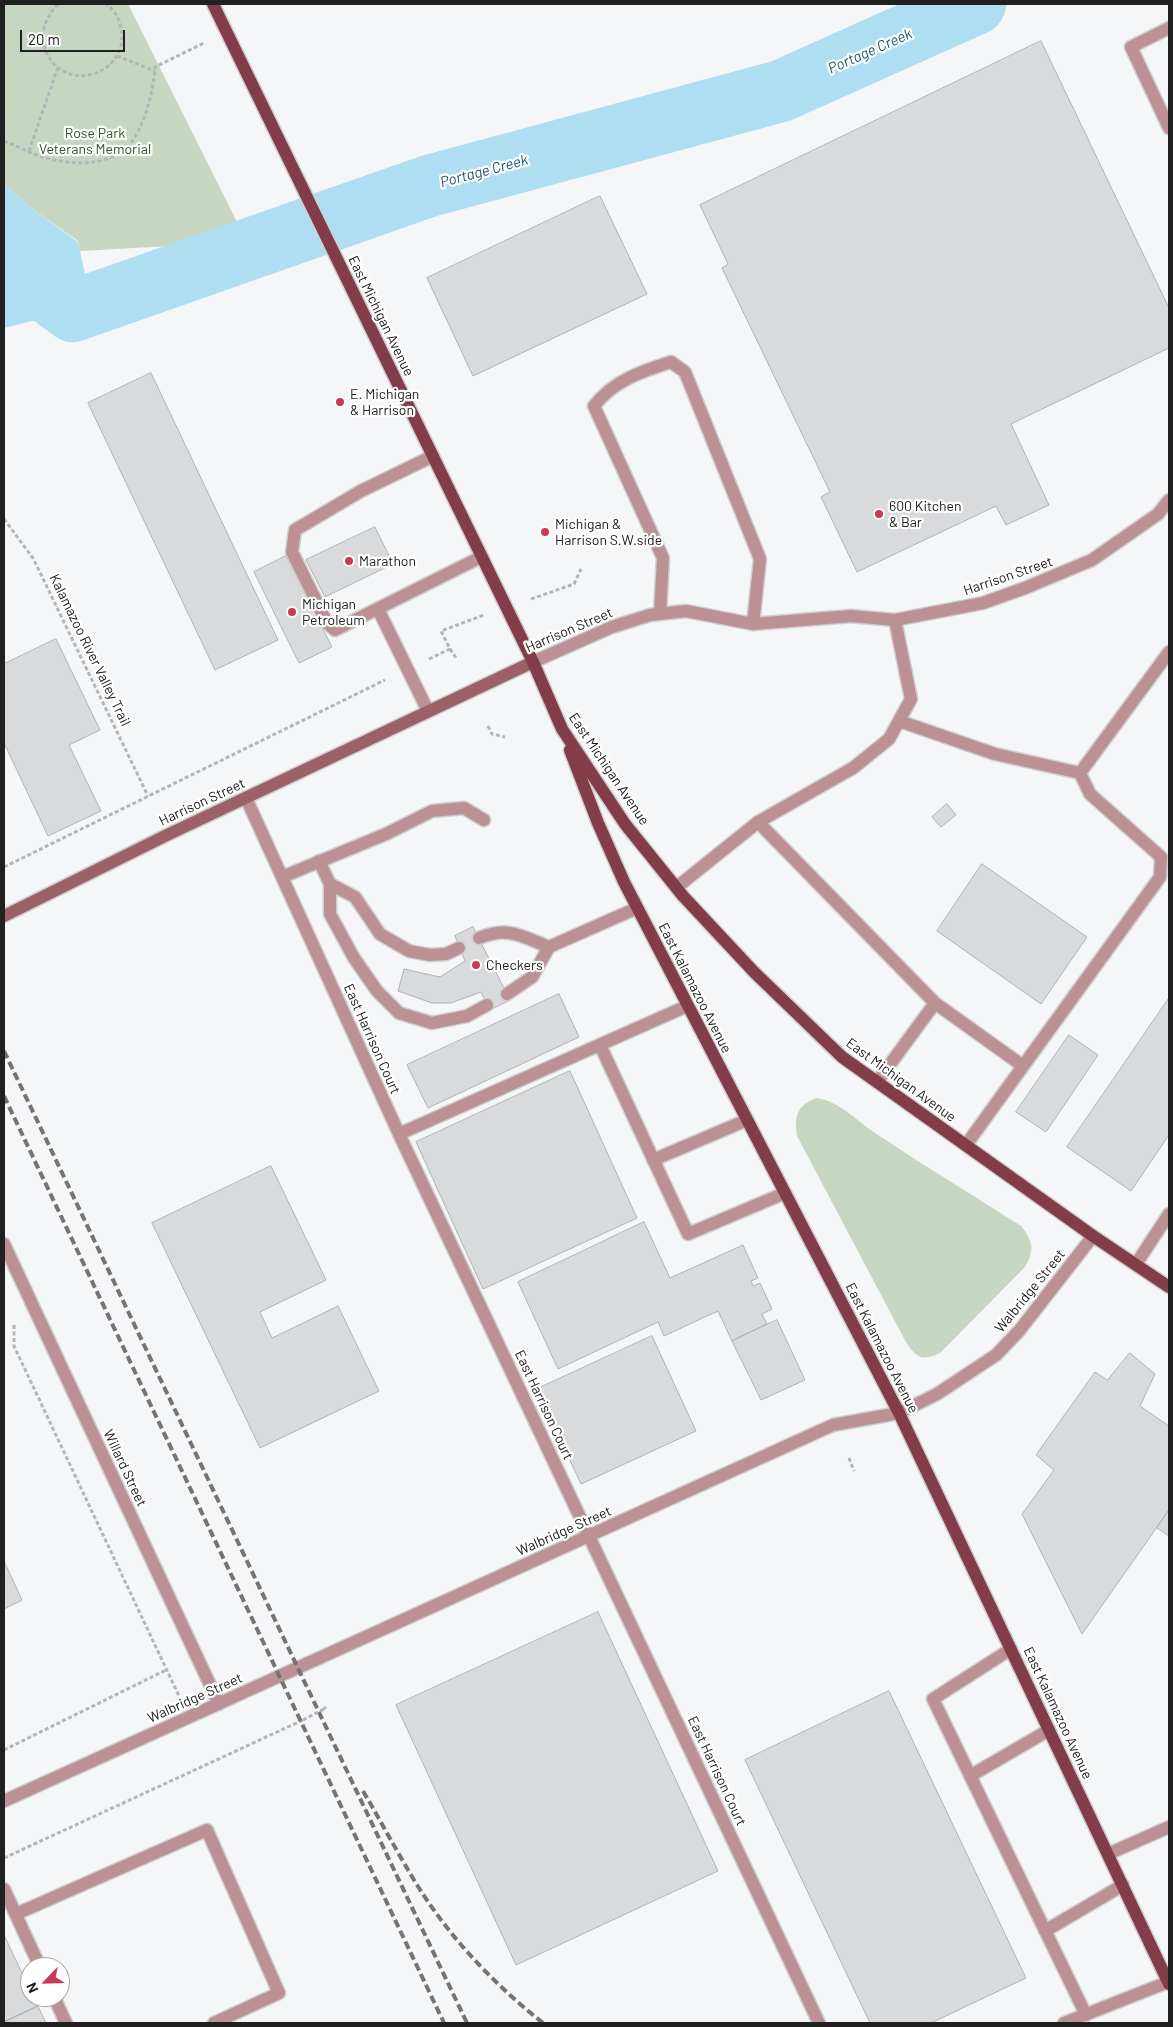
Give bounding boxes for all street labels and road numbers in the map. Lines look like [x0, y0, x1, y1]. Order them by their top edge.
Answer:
street label: East Michigan Avenue [345, 253, 417, 379]
street label: Harrison Street [961, 553, 1055, 599]
street label: Kalamazoo River Valley Trail [46, 571, 134, 729]
street label: Harrison Street [523, 604, 615, 656]
street label: East Michigan Avenue [565, 710, 653, 828]
street label: Harrison Street [156, 775, 248, 829]
street label: East Kalamazoo Avenue [655, 920, 735, 1056]
street label: East Harrison Court [340, 981, 404, 1097]
street label: East Michigan Avenue [843, 1034, 959, 1126]
street label: Walbridge Street [991, 1246, 1069, 1336]
street label: East Kalamazoo Avenue [842, 1280, 922, 1416]
street label: East Harrison Court [511, 1348, 577, 1462]
street label: Willard Street [100, 1427, 150, 1509]
street label: Walbridge Street [514, 1503, 614, 1559]
street label: East Kalamazoo Avenue [1020, 1644, 1096, 1782]
street label: Walbridge Street [145, 1670, 245, 1726]
street label: East Harrison Court [684, 1714, 750, 1828]

